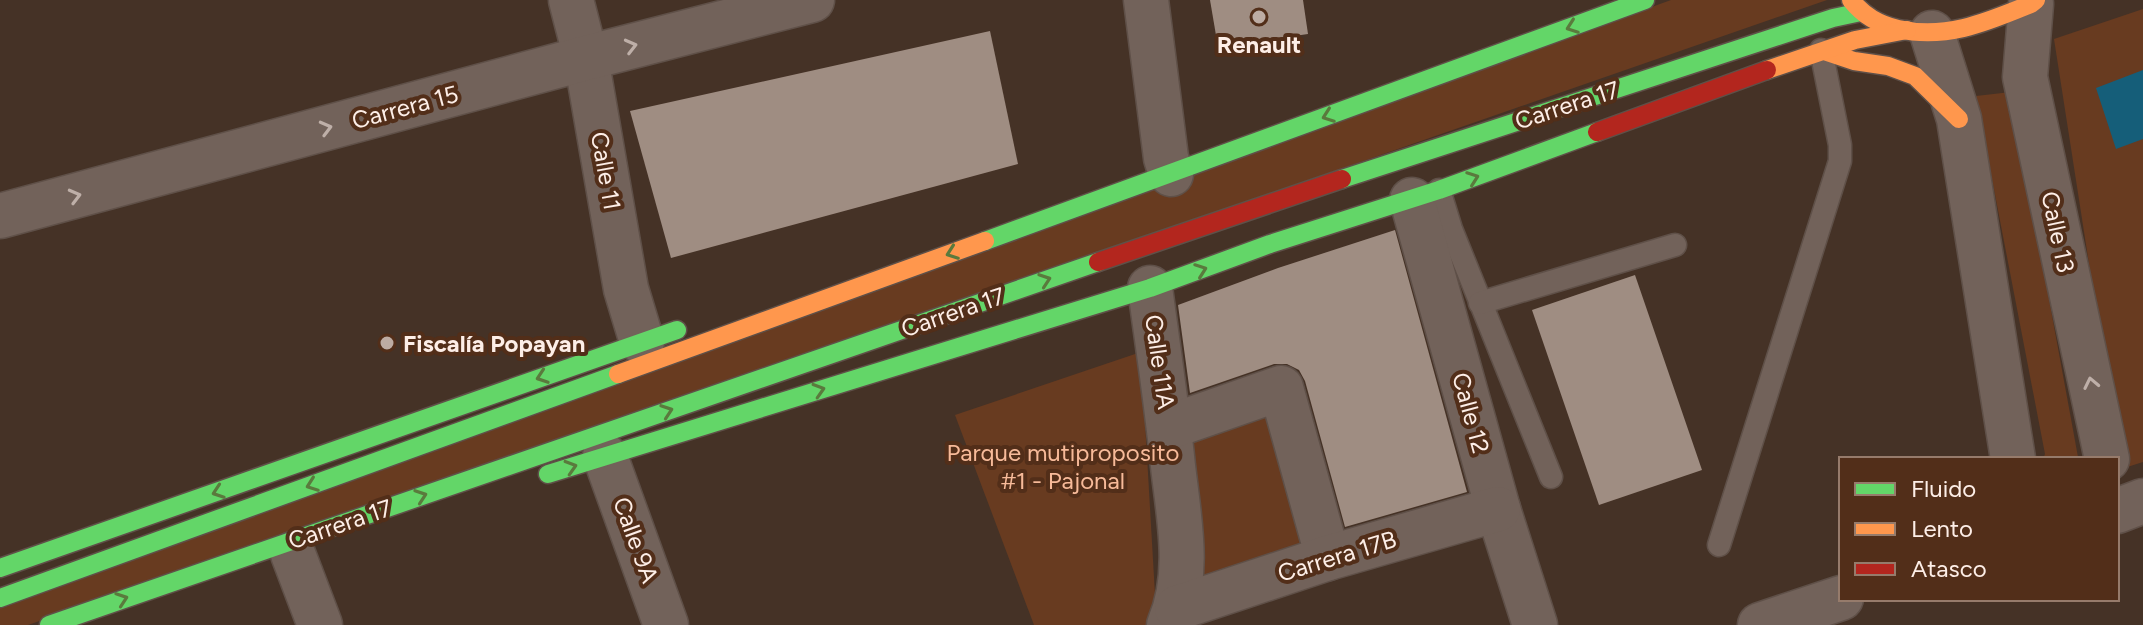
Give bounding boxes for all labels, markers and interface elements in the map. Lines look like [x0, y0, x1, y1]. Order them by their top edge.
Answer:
marker: Renault [1250, 8, 1268, 26]
one-way arrow [1566, 17, 1580, 34]
place label: Renault [1217, 30, 1301, 59]
one-way arrow [624, 39, 638, 56]
street label: Carrera 17 [1511, 74, 1623, 135]
street label: Carrera 15 [349, 79, 461, 135]
one-way arrow [1321, 107, 1335, 123]
one-way arrow [319, 121, 333, 138]
street label: Calle 11 [585, 130, 627, 212]
one-way arrow [1466, 171, 1480, 188]
one-way arrow [68, 189, 82, 205]
street label: Calle 13 [2035, 189, 2081, 275]
one-way arrow [946, 244, 960, 260]
one-way arrow [1193, 263, 1207, 279]
one-way arrow [1037, 274, 1051, 290]
street label: Carrera 17 [897, 281, 1009, 343]
street label: Calle 11A [1139, 313, 1181, 412]
place label: Fiscalía Popayan [403, 329, 585, 358]
marker: Fiscalía Popayan [378, 334, 396, 352]
one-way arrow [536, 368, 550, 384]
street label: Calle 12 [1446, 369, 1496, 457]
one-way arrow [2083, 376, 2100, 390]
one-way arrow [812, 383, 825, 399]
one-way arrow [659, 404, 673, 421]
park label: Parque mutiproposito #1 - Pajonal [947, 438, 1179, 495]
legend [1839, 457, 2119, 601]
one-way arrow [563, 460, 577, 476]
text: Fluido [1911, 474, 1976, 503]
one-way arrow [306, 475, 320, 492]
one-way arrow [212, 482, 226, 498]
one-way arrow [413, 490, 427, 506]
street label: Carrera 17 [284, 493, 396, 555]
street label: Calle 9A [607, 493, 665, 587]
text: Lento [1911, 514, 1973, 543]
street label: Carrera 17B [1274, 524, 1400, 588]
text: Atasco [1911, 554, 1987, 583]
one-way arrow [115, 593, 129, 609]

